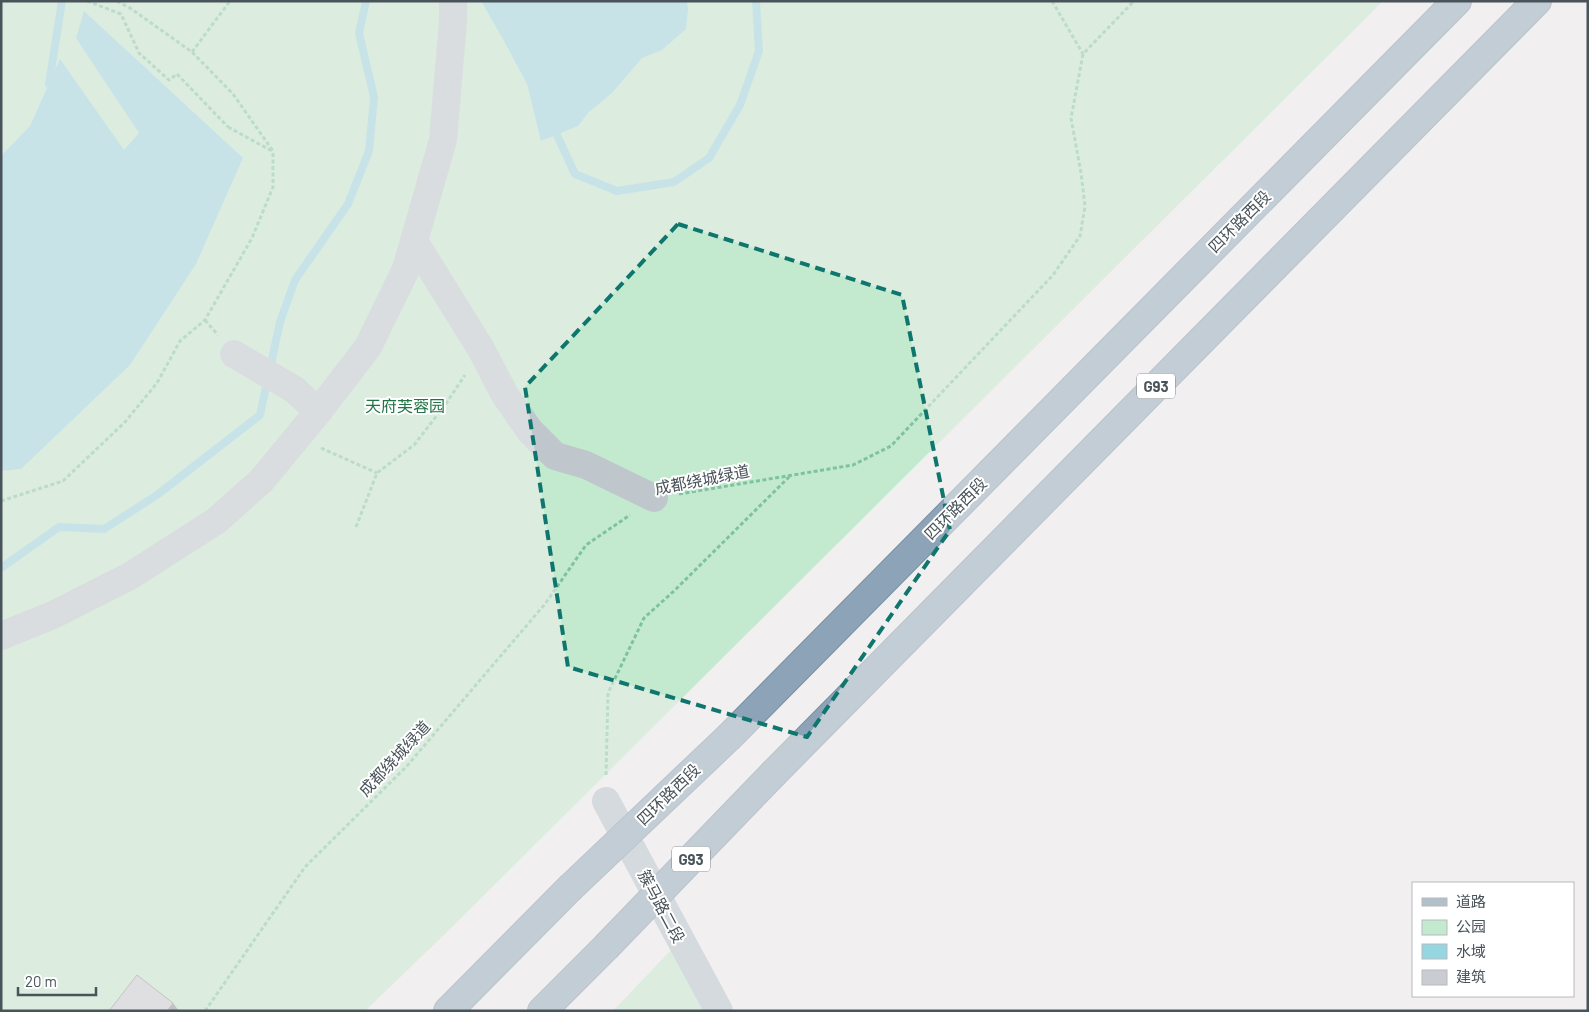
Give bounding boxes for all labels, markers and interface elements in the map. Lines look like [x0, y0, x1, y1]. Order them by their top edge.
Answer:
street label: 四环路西段 [1204, 186, 1274, 256]
road number: G93 [1137, 374, 1175, 398]
park label: 天府芙蓉园 [365, 396, 445, 415]
street label: 成都绕城绿道 [653, 461, 751, 497]
street label: 四环路西段 [920, 473, 990, 543]
street label: 成都绕城绿道 [354, 716, 434, 800]
street label: 四环路西段 [633, 759, 703, 829]
road number: G93 [672, 846, 710, 872]
street label: 簇马路二段 [635, 866, 689, 946]
legend [1412, 882, 1574, 997]
text: 道路 [1456, 892, 1486, 910]
text: 公园 [1456, 917, 1486, 935]
text: 水域 [1456, 942, 1486, 960]
scale bar [18, 964, 95, 996]
text: 建筑 [1456, 967, 1486, 985]
text: 20 m [25, 972, 57, 990]

